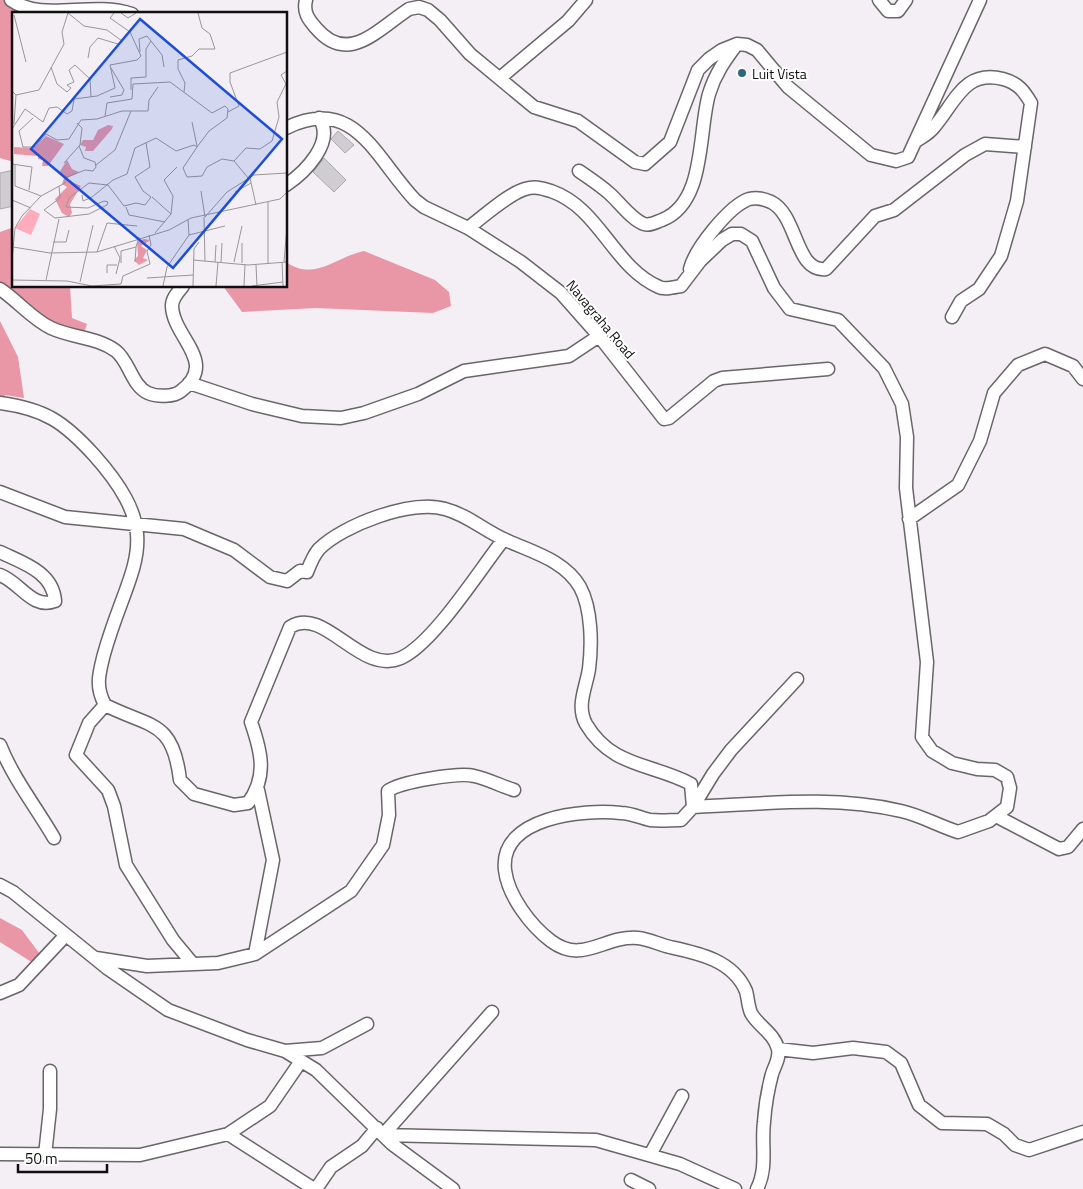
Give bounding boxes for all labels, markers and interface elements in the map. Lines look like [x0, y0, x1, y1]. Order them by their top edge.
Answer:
inset map [12, 12, 288, 288]
place label: Luit Vista [752, 63, 807, 84]
marker: Luit Vista [736, 67, 748, 79]
street label: Navagraha Road [562, 275, 640, 363]
scale bar [18, 1142, 106, 1174]
text: 50 m [25, 1147, 58, 1170]

